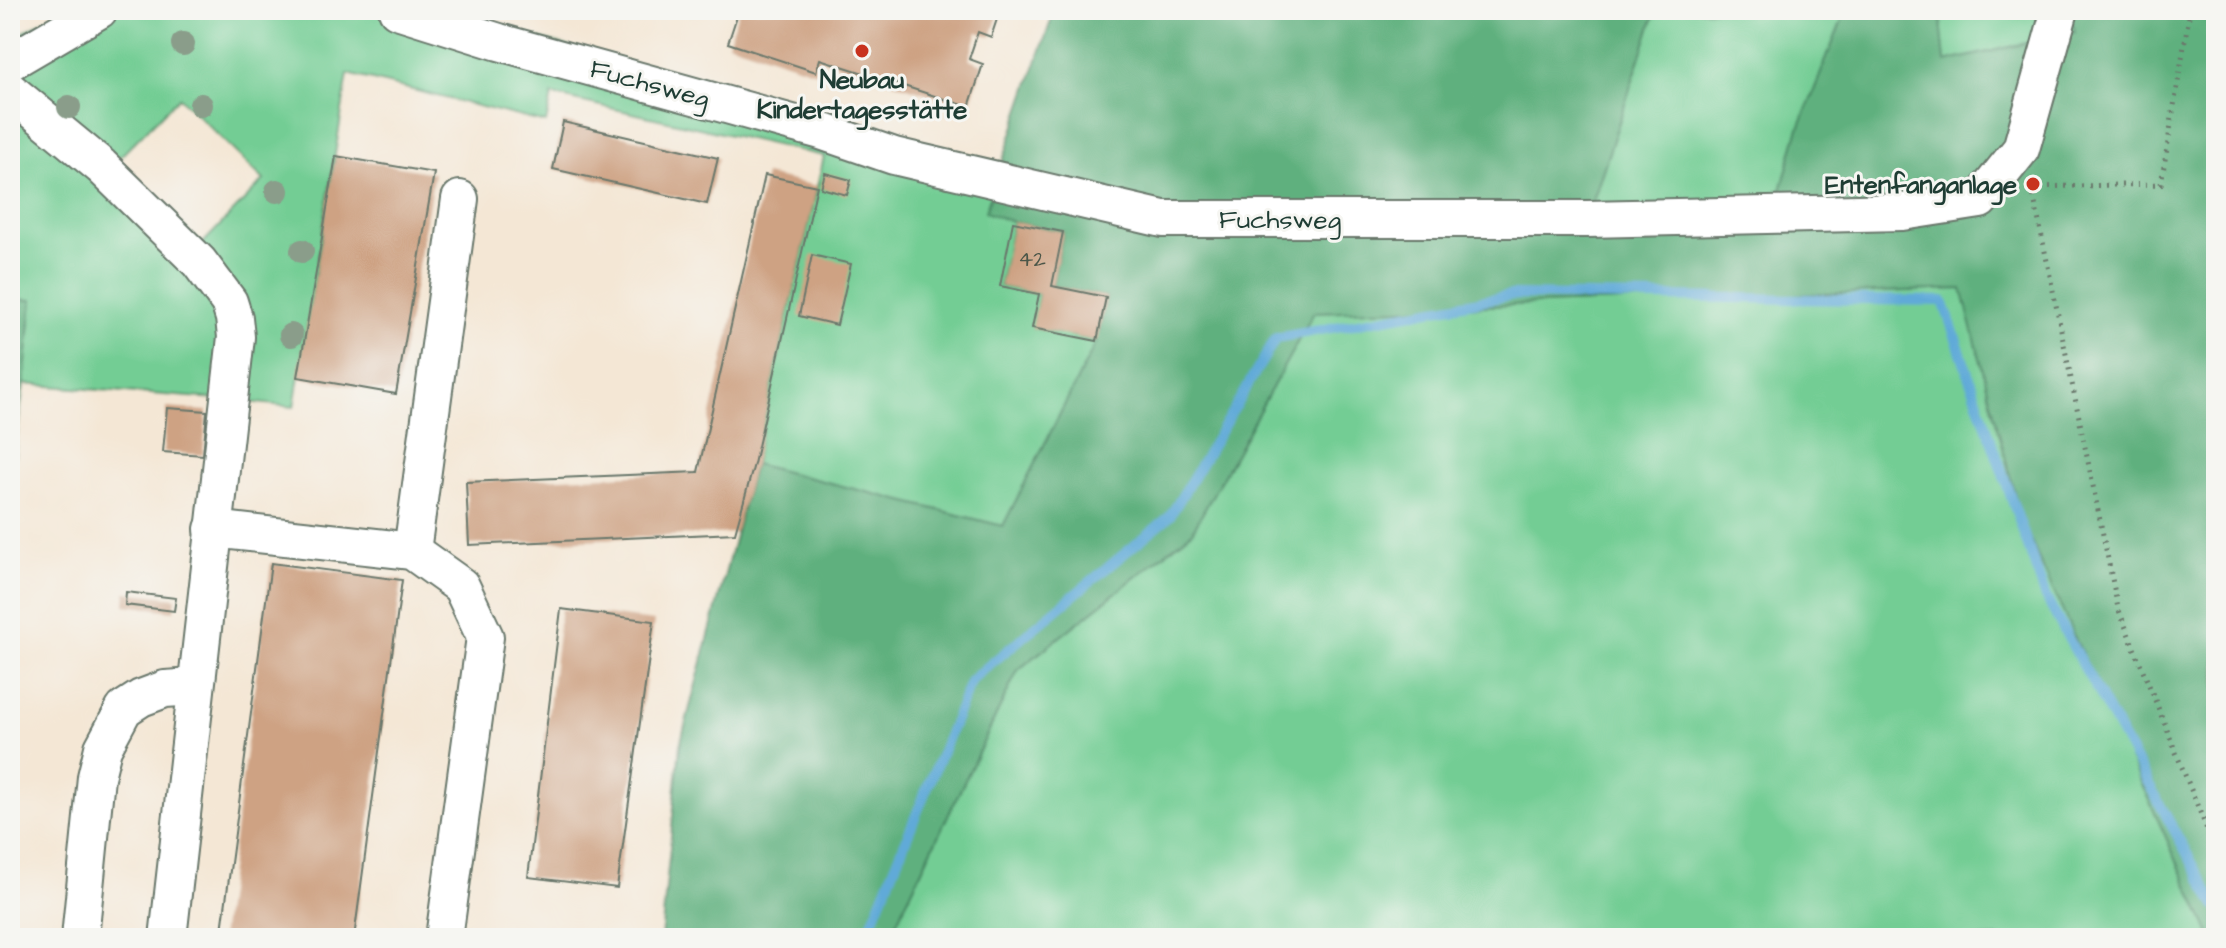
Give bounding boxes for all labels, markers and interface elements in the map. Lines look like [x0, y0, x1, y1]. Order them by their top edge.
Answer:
marker: Neubau Kindertagesstätte [853, 42, 871, 60]
street label: Fuchsweg [586, 51, 713, 119]
place label: Neubau Kindertagesstätte [757, 62, 967, 131]
place label: Entenfanganlage [1825, 167, 2017, 206]
marker: Entenfanganlage [2024, 175, 2042, 193]
street label: Fuchsweg [1219, 202, 1341, 240]
house number: 42 [1018, 244, 1046, 275]

